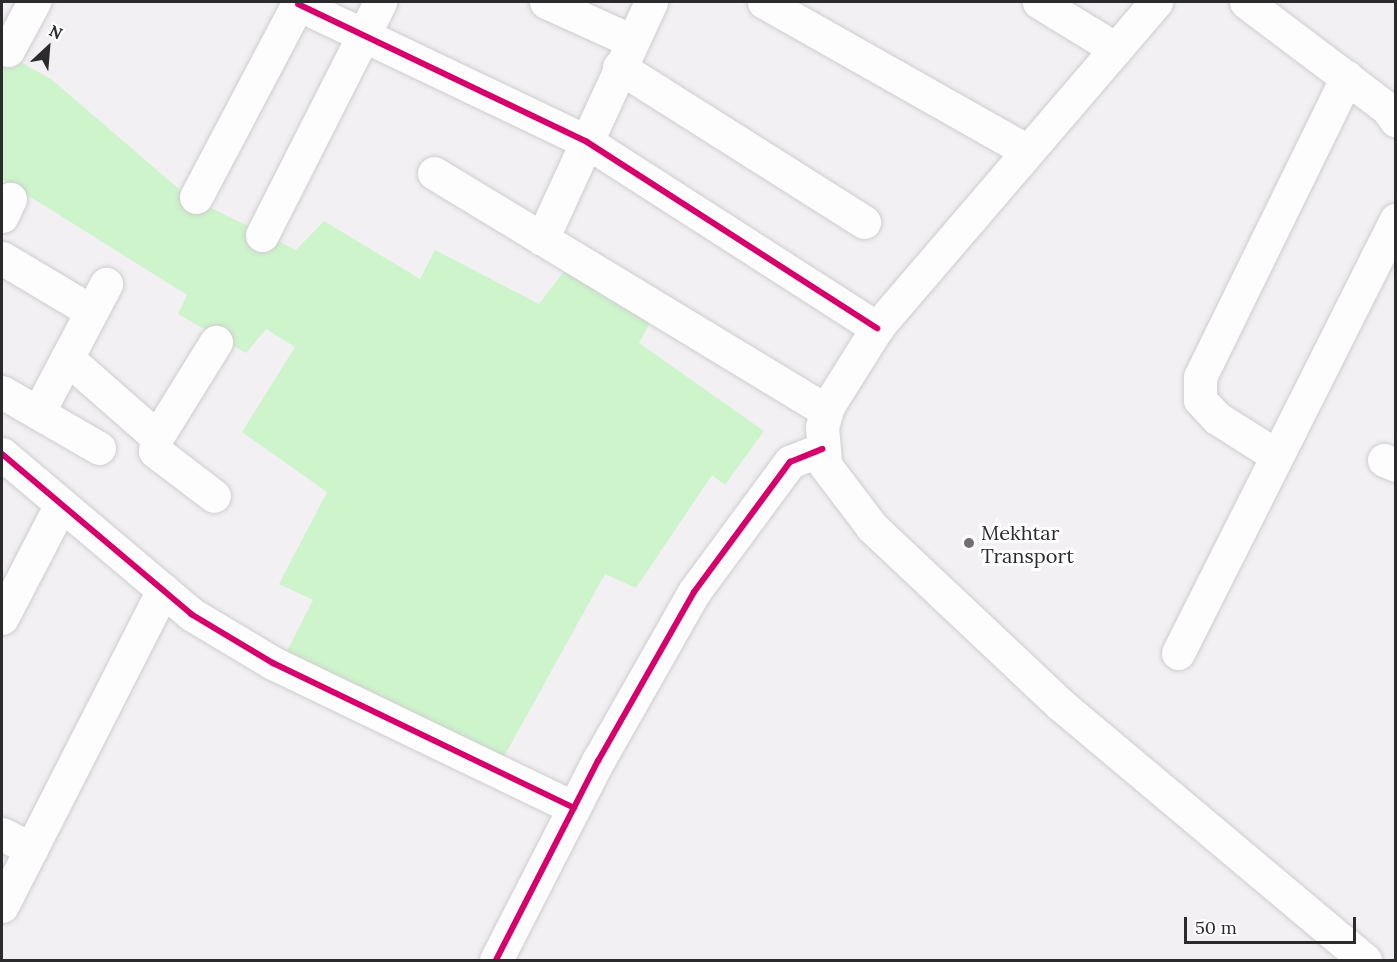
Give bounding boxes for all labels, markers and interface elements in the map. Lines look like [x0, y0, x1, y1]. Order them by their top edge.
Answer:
north arrow [18, 18, 78, 78]
text: N [46, 20, 66, 44]
place label: Mekhtar Transport [981, 520, 1074, 567]
marker: Mekhtar Transport [962, 536, 976, 550]
scale bar [1187, 905, 1360, 943]
text: 50 m [1195, 916, 1237, 939]

